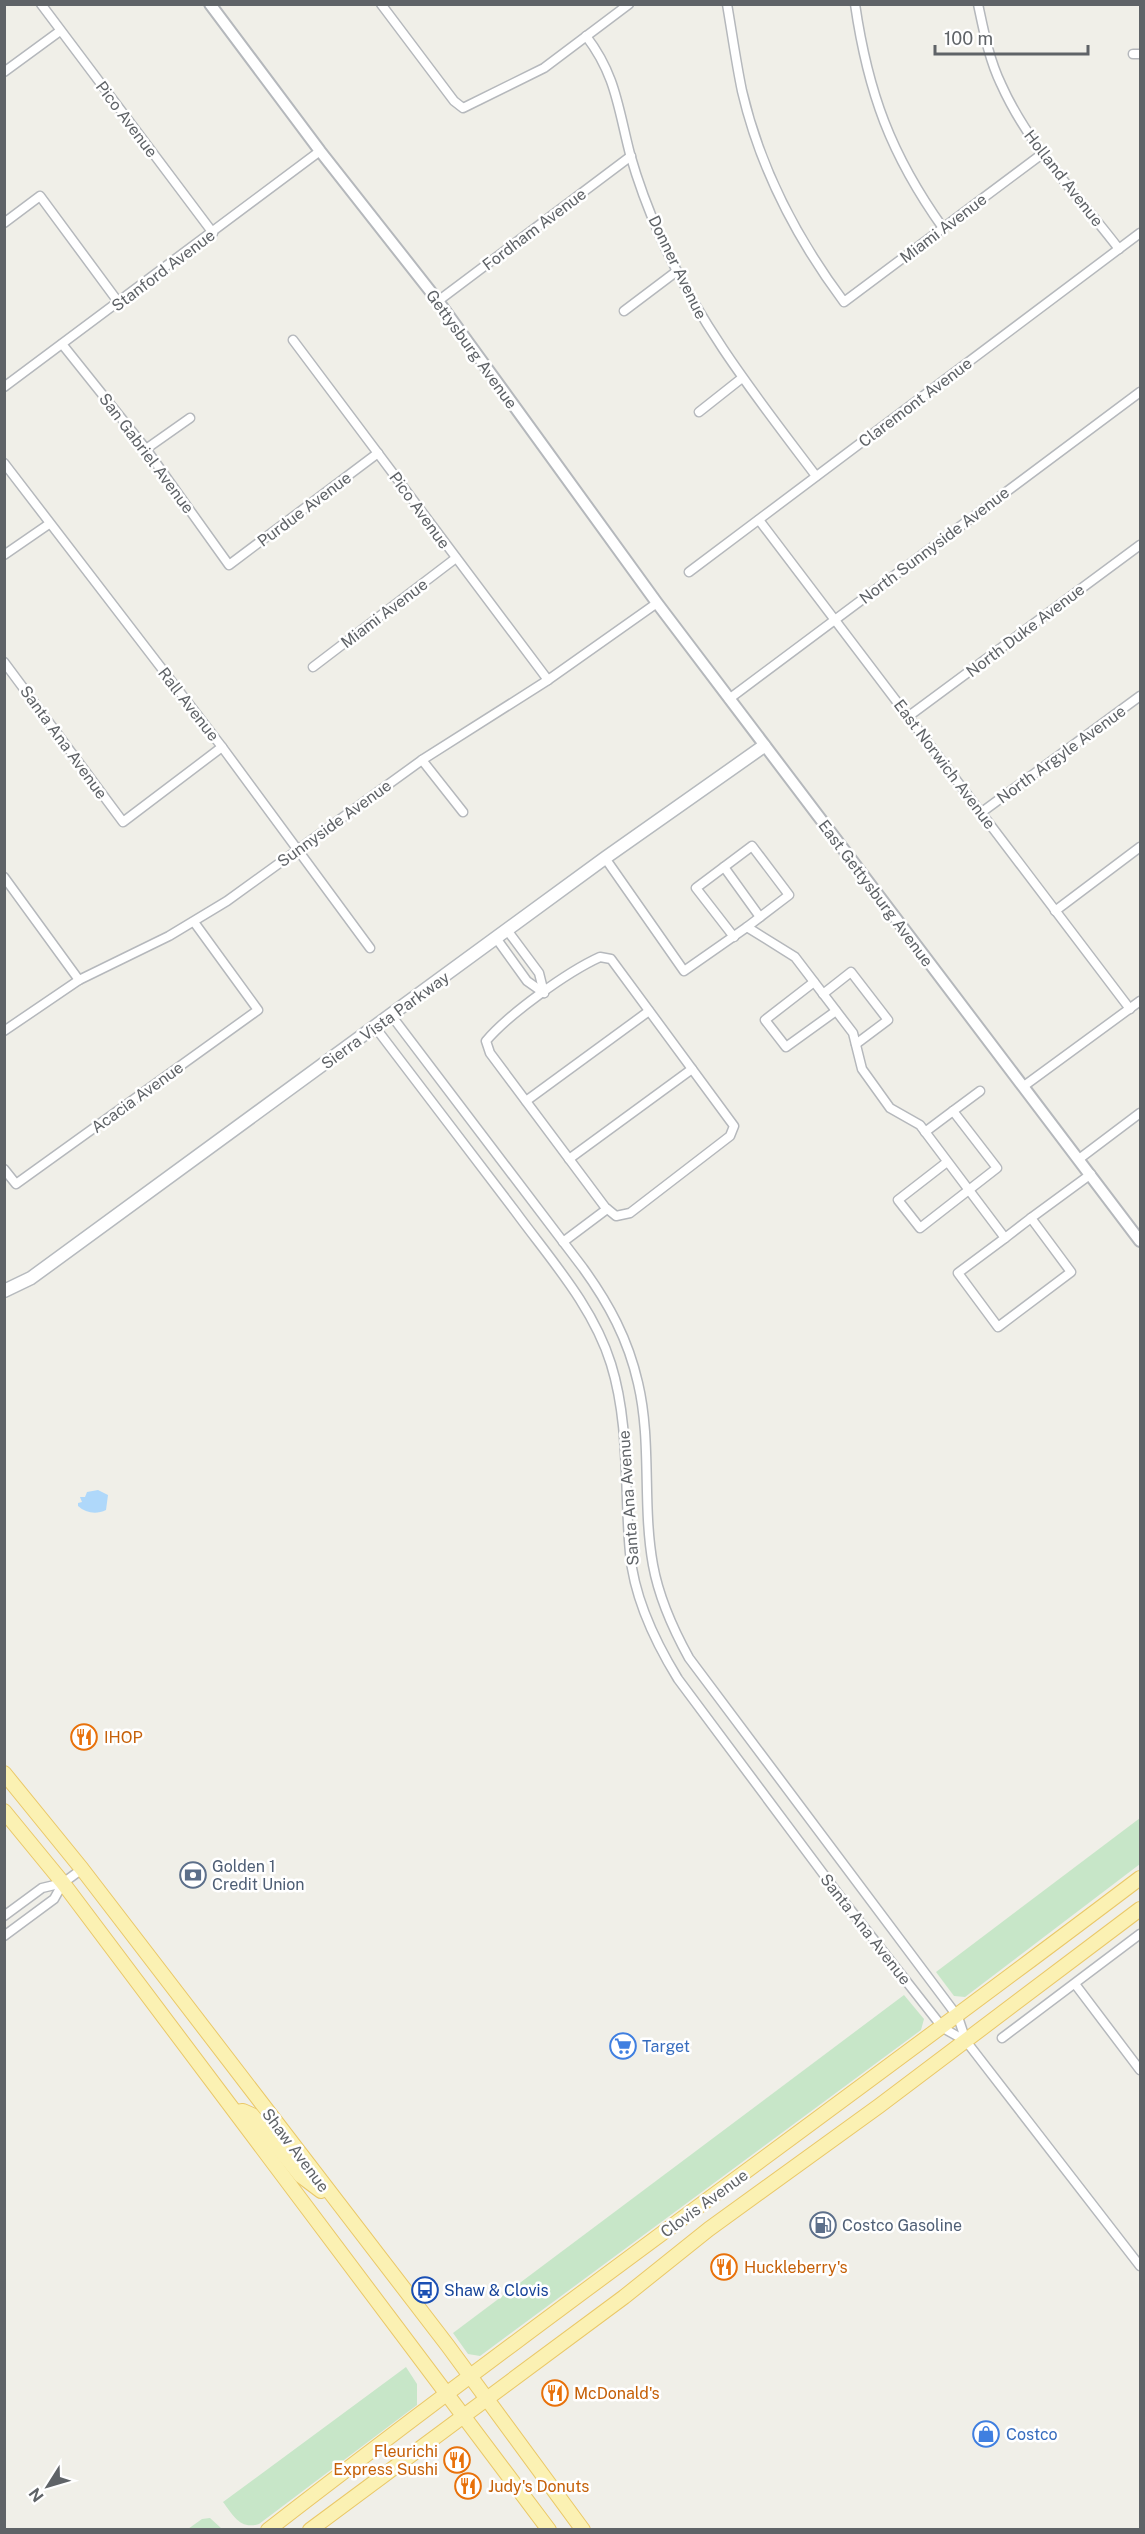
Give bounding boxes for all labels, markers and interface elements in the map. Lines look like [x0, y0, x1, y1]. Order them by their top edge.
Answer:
scale bar [935, 18, 1088, 56]
text: 100 m [944, 28, 993, 49]
street label: Pico Avenue [92, 77, 161, 161]
street label: Holland Avenue [1020, 126, 1107, 230]
street label: Fordham Avenue [479, 184, 590, 275]
street label: Miami Avenue [896, 190, 990, 267]
street label: Donner Avenue [644, 212, 711, 322]
street label: Stanford Avenue [108, 225, 219, 315]
street label: Gettysburg Avenue [422, 286, 521, 412]
street label: Claremont Avenue [855, 354, 976, 451]
street label: San Gabriel Avenue [95, 389, 198, 517]
street label: Purdue Avenue [254, 468, 355, 551]
street label: Pico Avenue [385, 468, 454, 553]
street label: North Sunnyside Avenue [856, 483, 1013, 608]
street label: Miami Avenue [337, 575, 431, 652]
street label: North Duke Avenue [962, 580, 1088, 681]
street label: Rall Avenue [154, 664, 223, 745]
street label: Santa Ana Avenue [16, 682, 111, 803]
street label: East Norwich Avenue [890, 696, 999, 833]
street label: North Argyle Avenue [993, 701, 1129, 807]
street label: Sunnyside Avenue [274, 776, 395, 871]
street label: East Gettysburg Avenue [814, 816, 937, 970]
street label: Sierra Vista Parkway [318, 967, 453, 1073]
street label: Acacia Avenue [88, 1058, 187, 1137]
street label: Santa Ana Avenue [614, 1430, 643, 1566]
restaurant icon: IHOP [69, 1722, 99, 1752]
place label: IHOP [104, 1728, 143, 1747]
place label: Golden 1 Credit Union [212, 1857, 305, 1894]
bank icon: Golden 1 Credit Union [178, 1860, 208, 1890]
street label: Santa Ana Avenue [816, 1870, 915, 1989]
supermarket icon: Target [608, 2031, 638, 2061]
place label: Target [642, 2037, 690, 2056]
street label: Shaw Avenue [258, 2105, 333, 2196]
street label: Clovis Avenue [657, 2165, 752, 2241]
fuel station icon: Costco Gasoline [808, 2210, 838, 2240]
place label: Costco Gasoline [842, 2216, 962, 2235]
restaurant icon: Huckleberry's [709, 2252, 739, 2282]
place label: Huckleberry's [744, 2258, 848, 2277]
bus stop icon: Shaw & Clovis [410, 2275, 440, 2305]
place label: Shaw & Clovis [444, 2281, 549, 2300]
restaurant icon: McDonald's [540, 2378, 570, 2408]
place label: McDonald's [574, 2384, 660, 2403]
shop icon: Costco [971, 2419, 1001, 2449]
place label: Costco [1006, 2425, 1058, 2444]
place label: Fleurichi Express Sushi [333, 2442, 438, 2479]
restaurant icon: Fleurichi Express Sushi [442, 2445, 472, 2475]
north arrow [18, 2456, 78, 2516]
restaurant icon: Judy's Donuts [453, 2471, 483, 2501]
place label: Judy's Donuts [488, 2477, 589, 2496]
text: N [25, 2484, 48, 2505]

